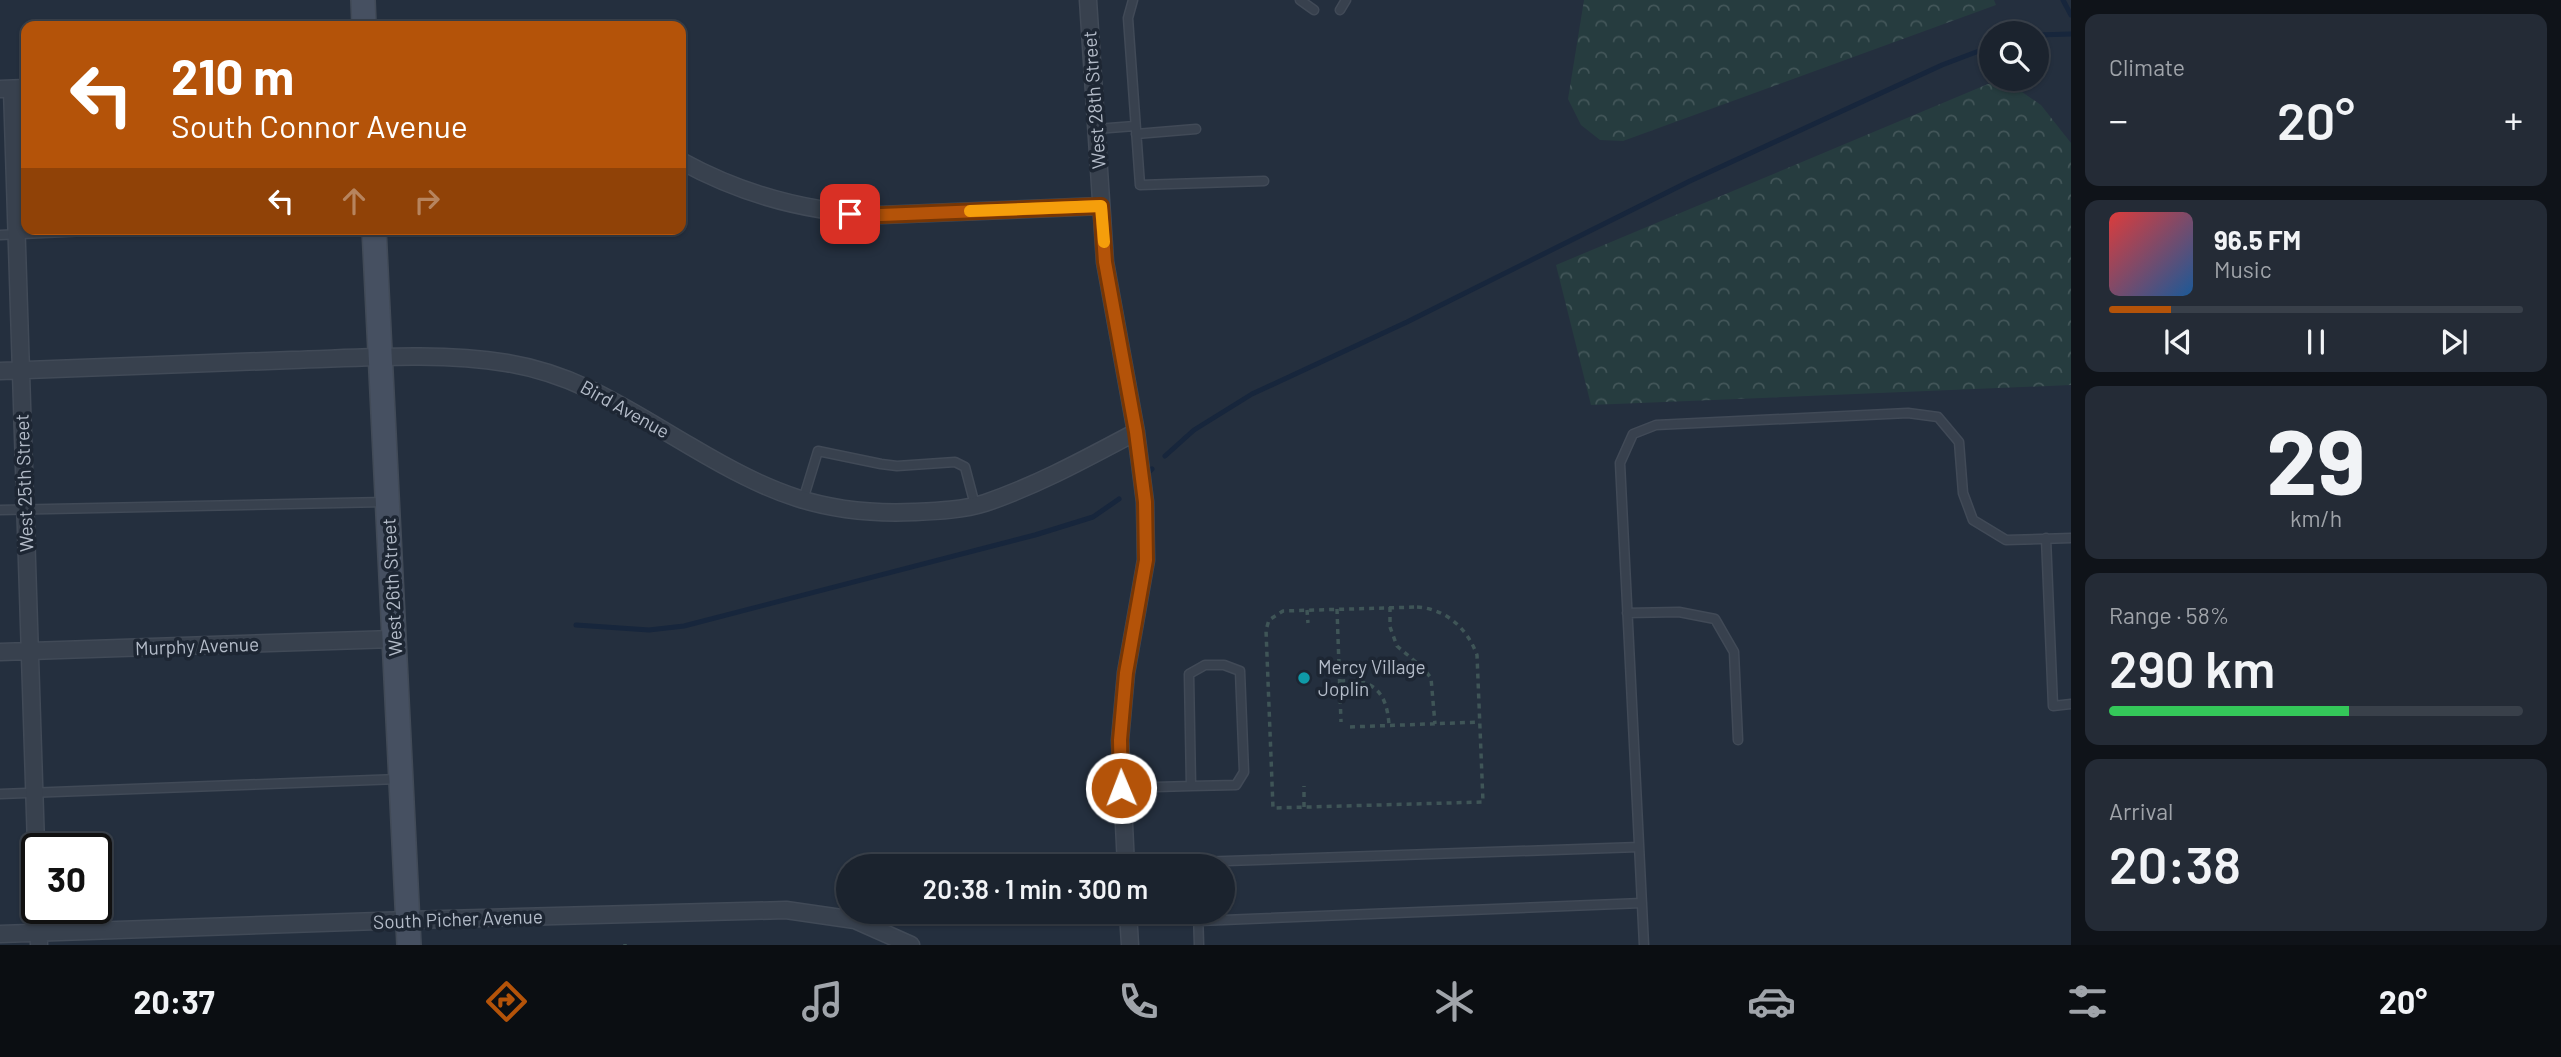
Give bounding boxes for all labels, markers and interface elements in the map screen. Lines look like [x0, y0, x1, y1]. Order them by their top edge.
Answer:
map controls [1979, 21, 2049, 91]
button: search [1979, 21, 2049, 91]
street label: West 28th Street [1077, 30, 1110, 170]
text: 210 m [171, 46, 294, 105]
icon: left [56, 49, 147, 140]
text: Climate [2109, 53, 2185, 81]
text: 20° [2277, 88, 2355, 150]
text: − [2109, 96, 2128, 142]
text: + [2504, 96, 2523, 142]
text: South Connor Avenue [171, 106, 468, 144]
icon: left [262, 182, 300, 220]
icon: ahead [335, 182, 373, 220]
icon: right [408, 182, 446, 220]
pin [820, 184, 880, 244]
icon: arrive [831, 195, 869, 233]
text: 96.5 FM [2214, 224, 2301, 255]
text: Music [2214, 255, 2272, 283]
icon: previous [2159, 323, 2197, 361]
icon: pause [2297, 323, 2335, 361]
icon: next [2435, 323, 2473, 361]
street label: Bird Avenue [577, 375, 674, 442]
text: 29 [2266, 404, 2366, 513]
street label: West 25th Street [10, 413, 37, 553]
text: km/h [2290, 504, 2342, 532]
street label: West 26th Street [376, 517, 407, 657]
text: Range · 58% [2109, 601, 2229, 629]
street label: Murphy Avenue [135, 632, 259, 659]
text: 290 km [2109, 636, 2275, 698]
place label: Mercy Village Joplin [1318, 655, 1426, 700]
marker: Mercy Village Joplin [1296, 670, 1312, 686]
position arrow [1084, 751, 1158, 825]
text: Arrival [2109, 797, 2173, 825]
text: 20:38 [2109, 832, 2241, 894]
speed limit sign: 30 [21, 833, 112, 924]
text: 20:38 · 1 min · 300 m [923, 873, 1148, 904]
street label: South Picher Avenue [373, 904, 543, 933]
icon: directions [482, 977, 531, 1026]
icon: music [798, 977, 847, 1026]
icon: phone [1114, 977, 1163, 1026]
icon: climate [1430, 977, 1479, 1026]
icon: car [1747, 977, 1796, 1026]
icon: filters [2063, 977, 2112, 1026]
text: 20:37 [134, 982, 215, 1020]
text: 20° [2379, 982, 2427, 1020]

